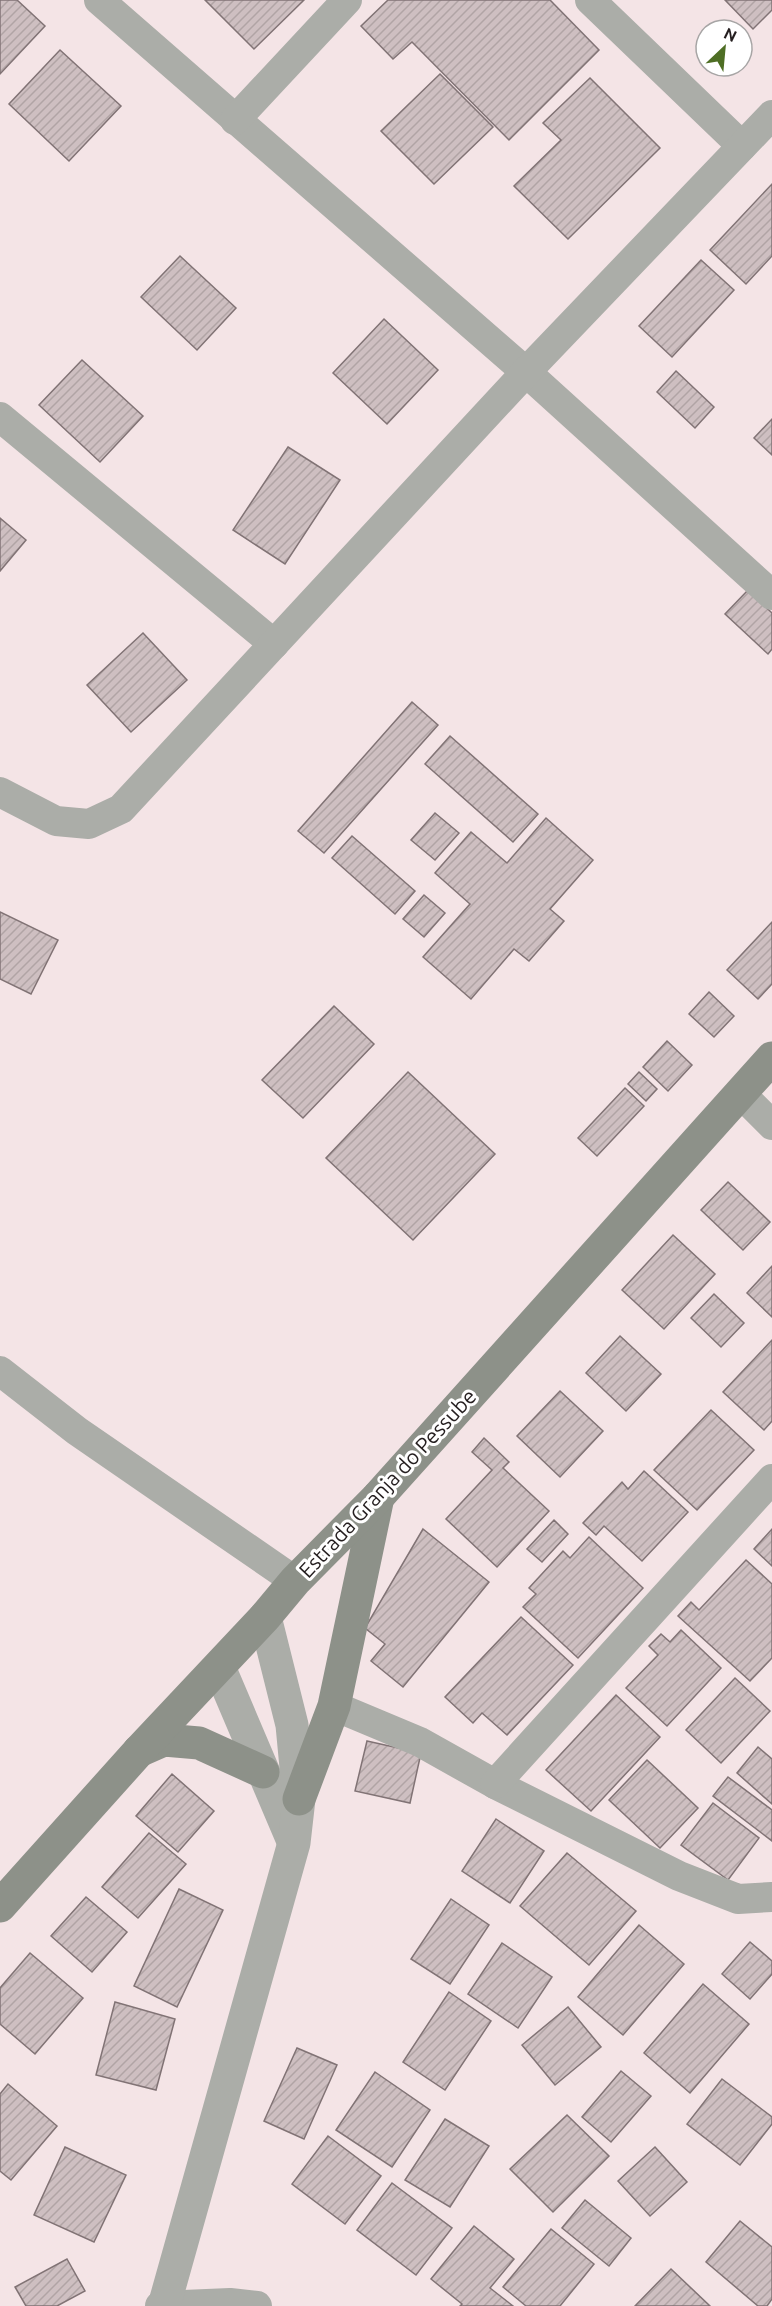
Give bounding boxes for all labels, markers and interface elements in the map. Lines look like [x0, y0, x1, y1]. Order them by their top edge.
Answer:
north arrow [694, 18, 754, 78]
text: N [721, 24, 740, 45]
street label: Estrada Granja do Pessube [294, 1384, 480, 1582]

